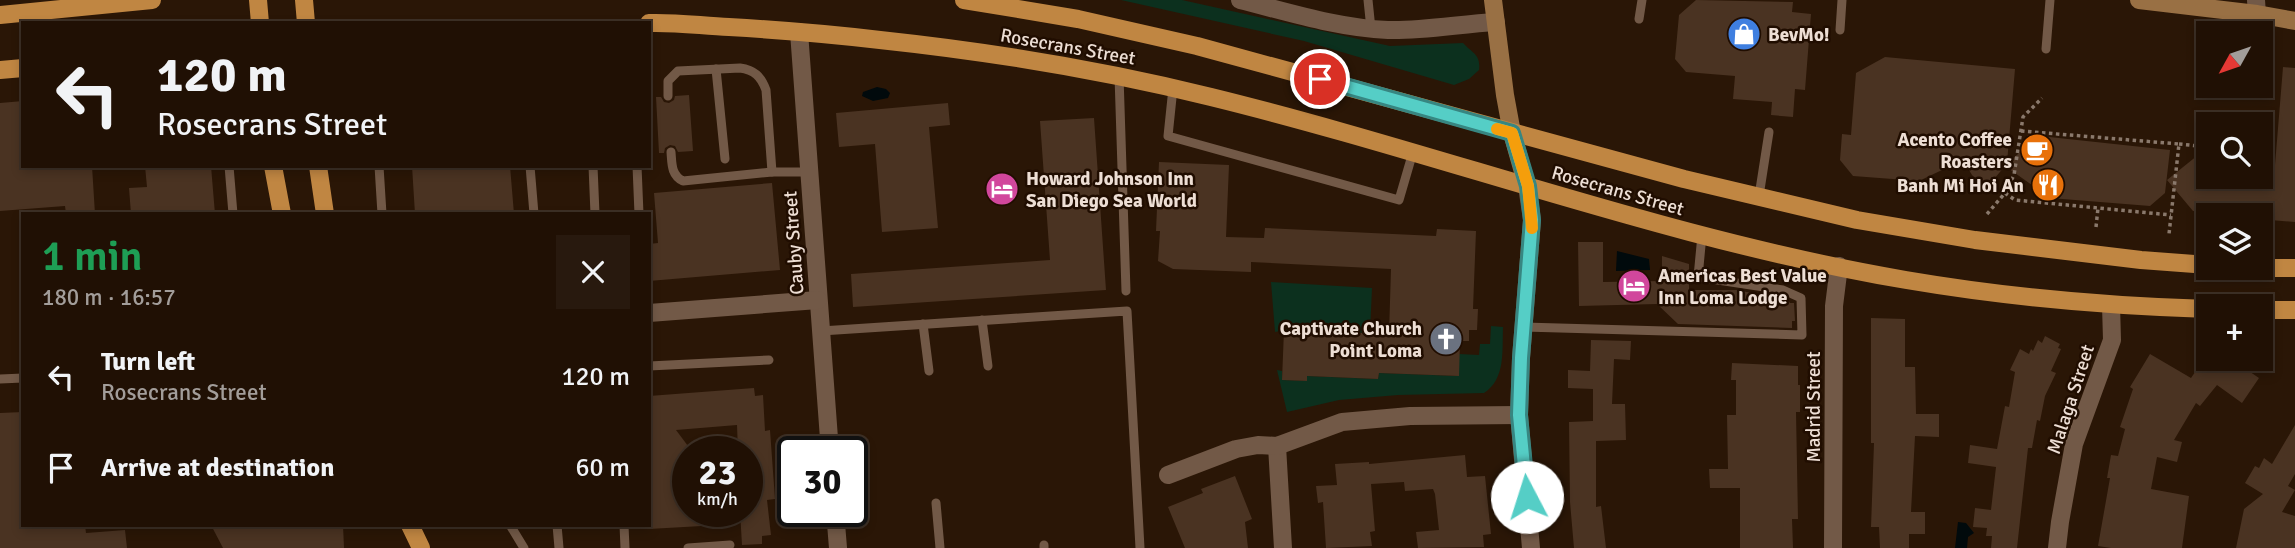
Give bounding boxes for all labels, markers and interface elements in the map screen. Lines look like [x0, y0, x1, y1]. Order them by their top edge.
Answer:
shop icon: BevMo! [1725, 15, 1763, 53]
north arrow [2196, 21, 2273, 98]
map controls [2196, 21, 2273, 371]
street label: Rosecrans Street [998, 23, 1138, 71]
place label: BevMo! [1768, 23, 1830, 47]
text: 120 m [157, 45, 287, 105]
icon: left [42, 49, 133, 140]
pin [1290, 49, 1350, 109]
icon: arrive [1301, 60, 1339, 98]
text: Rosecrans Street [157, 105, 387, 144]
button: search [2196, 112, 2273, 189]
place label: Acento Coffee Roasters [1898, 128, 2012, 174]
cafe icon: Acento Coffee Roasters [2018, 131, 2056, 169]
street label: Rosecrans Street [1549, 161, 1687, 221]
restaurant icon: Banh Mi Hoi An [2029, 166, 2067, 204]
place label: Howard Johnson Inn San Diego Sea World [1026, 167, 1197, 213]
hotel icon: Howard Johnson Inn San Diego Sea World [983, 170, 1021, 208]
place label: Banh Mi Hoi An [1897, 174, 2024, 198]
street label: Cauby Street [778, 190, 810, 296]
button: layers [2196, 203, 2273, 280]
text: 1 min [42, 231, 143, 282]
button: close [556, 235, 630, 309]
place label: Americas Best Value Inn Loma Lodge [1658, 264, 1827, 310]
hotel icon: Americas Best Value Inn Loma Lodge [1615, 267, 1653, 305]
text: 180 m · 16:57 [42, 283, 176, 312]
button: + [2196, 294, 2273, 371]
place label: Captivate Church Point Loma [1280, 317, 1422, 363]
church icon: Captivate Church Point Loma [1427, 320, 1465, 358]
street label: Malaga Street [2042, 341, 2100, 457]
text: Turn left [101, 346, 195, 378]
street label: Madrid Street [1802, 351, 1826, 463]
icon: left [42, 358, 80, 396]
text: 120 m [561, 361, 630, 393]
text: Rosecrans Street [101, 378, 266, 407]
speed limit sign: 30 [777, 436, 868, 527]
icon: arrive [42, 449, 80, 487]
text: 23 [699, 451, 736, 494]
text: Arrive at destination [101, 452, 334, 484]
text: 60 m [575, 452, 630, 484]
position arrow [1490, 460, 1564, 534]
text: km/h [697, 488, 738, 510]

